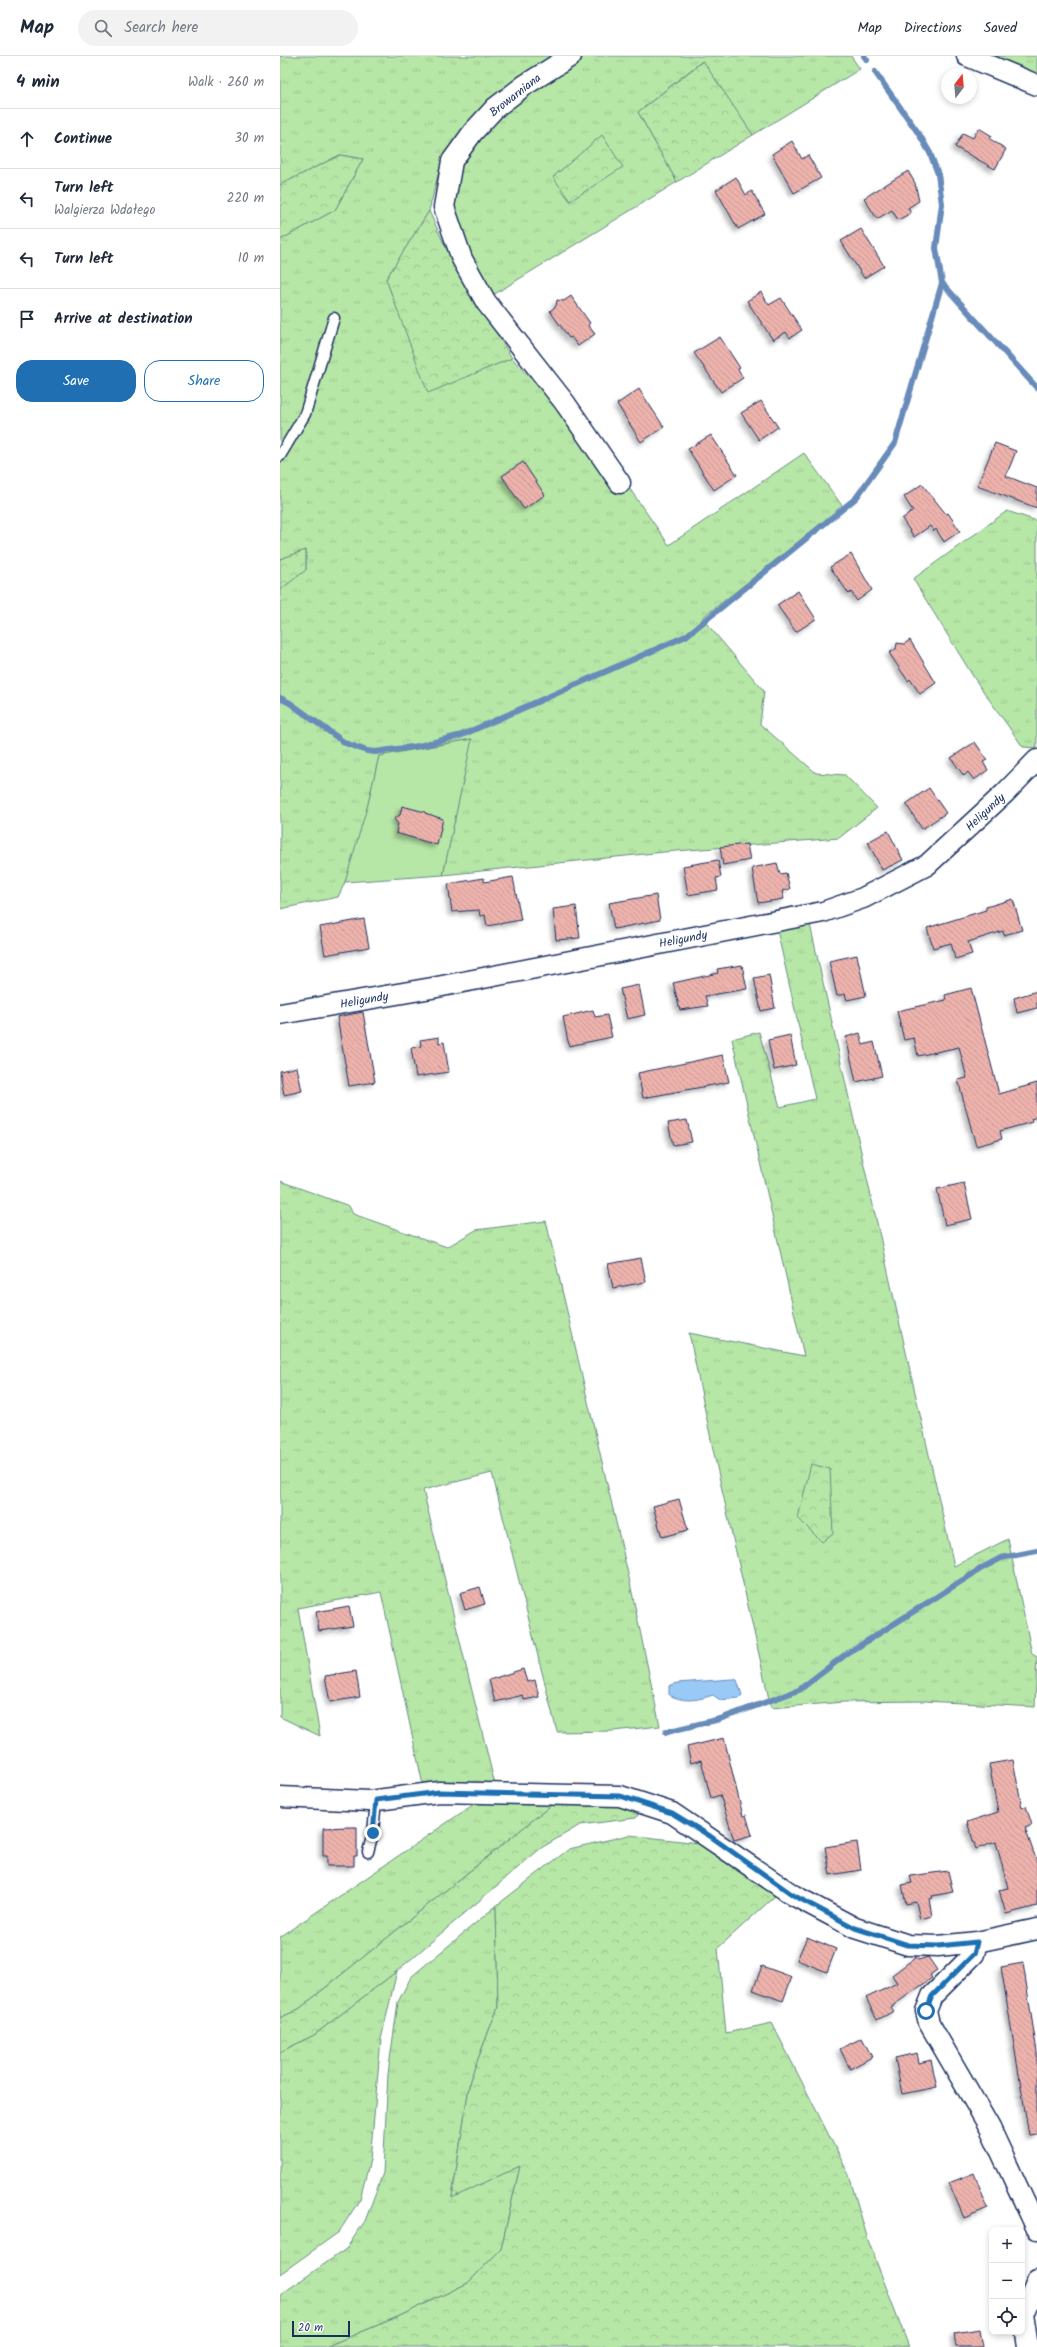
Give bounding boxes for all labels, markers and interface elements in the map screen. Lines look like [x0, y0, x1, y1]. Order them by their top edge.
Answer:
search box [78, 10, 358, 46]
text: Map [20, 13, 54, 43]
text: Search here [124, 16, 198, 40]
icon: search [92, 17, 114, 39]
text: Map [857, 17, 882, 39]
text: Directions [904, 17, 962, 39]
text: Saved [984, 17, 1017, 39]
north arrow [941, 68, 977, 104]
text: 4 min [16, 69, 60, 96]
street label: Browarniana [485, 69, 546, 122]
text: Walk · 260 m [188, 72, 264, 93]
text: Continue [54, 127, 112, 151]
icon: ahead [16, 128, 38, 150]
text: 30 m [235, 128, 264, 149]
text: Turn left [54, 176, 114, 200]
icon: left [16, 188, 38, 210]
text: 220 m [227, 188, 264, 209]
text: Walgierza Wdałego [54, 200, 155, 221]
text: Turn left [54, 247, 114, 271]
icon: left [16, 248, 38, 270]
text: 10 m [238, 248, 264, 269]
text: Arrive at destination [54, 307, 193, 331]
icon: arrive [16, 308, 38, 330]
button: Save [16, 360, 136, 402]
button: Share [144, 360, 264, 402]
street label: Heligundy [961, 789, 1010, 836]
street label: Heligundy [657, 925, 709, 953]
street label: Heligundy [338, 987, 390, 1014]
route end [364, 1824, 382, 1842]
route start [917, 2002, 935, 2020]
map controls [989, 2227, 1025, 2335]
button: + [989, 2227, 1025, 2263]
button: − [989, 2263, 1025, 2299]
button: locate [989, 2299, 1025, 2335]
scale bar [292, 2319, 350, 2338]
text: 20 m [298, 2319, 323, 2337]

